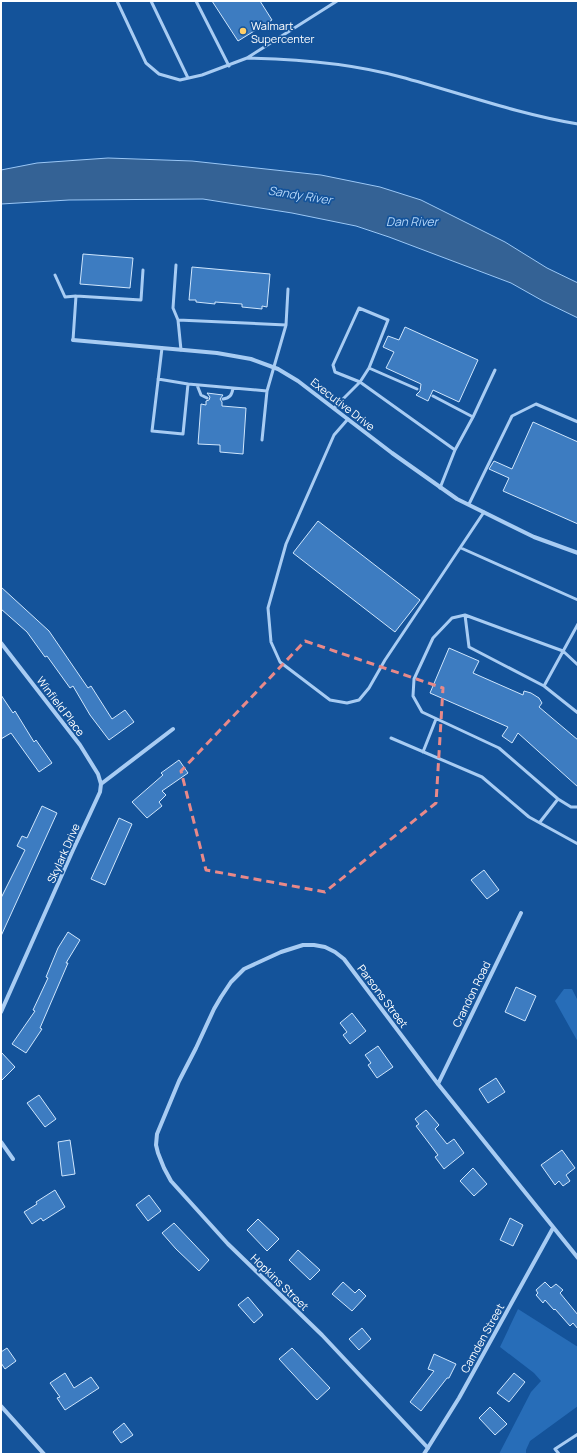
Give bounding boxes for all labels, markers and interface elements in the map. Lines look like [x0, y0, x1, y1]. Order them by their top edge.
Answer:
place label: Walmart Supercenter [251, 18, 314, 46]
marker: Walmart Supercenter [238, 26, 248, 36]
water label: Sandy River [267, 182, 335, 209]
water label: Dan River [386, 213, 440, 230]
street label: Executive Drive [308, 374, 379, 434]
street label: Winfield Place [34, 673, 89, 739]
street label: Skylark Drive [43, 820, 83, 885]
street label: Crandon Road [448, 958, 494, 1030]
street label: Parsons Street [354, 961, 412, 1031]
street label: Hopkins Street [248, 1250, 312, 1314]
street label: Camden Street [457, 1301, 507, 1375]

